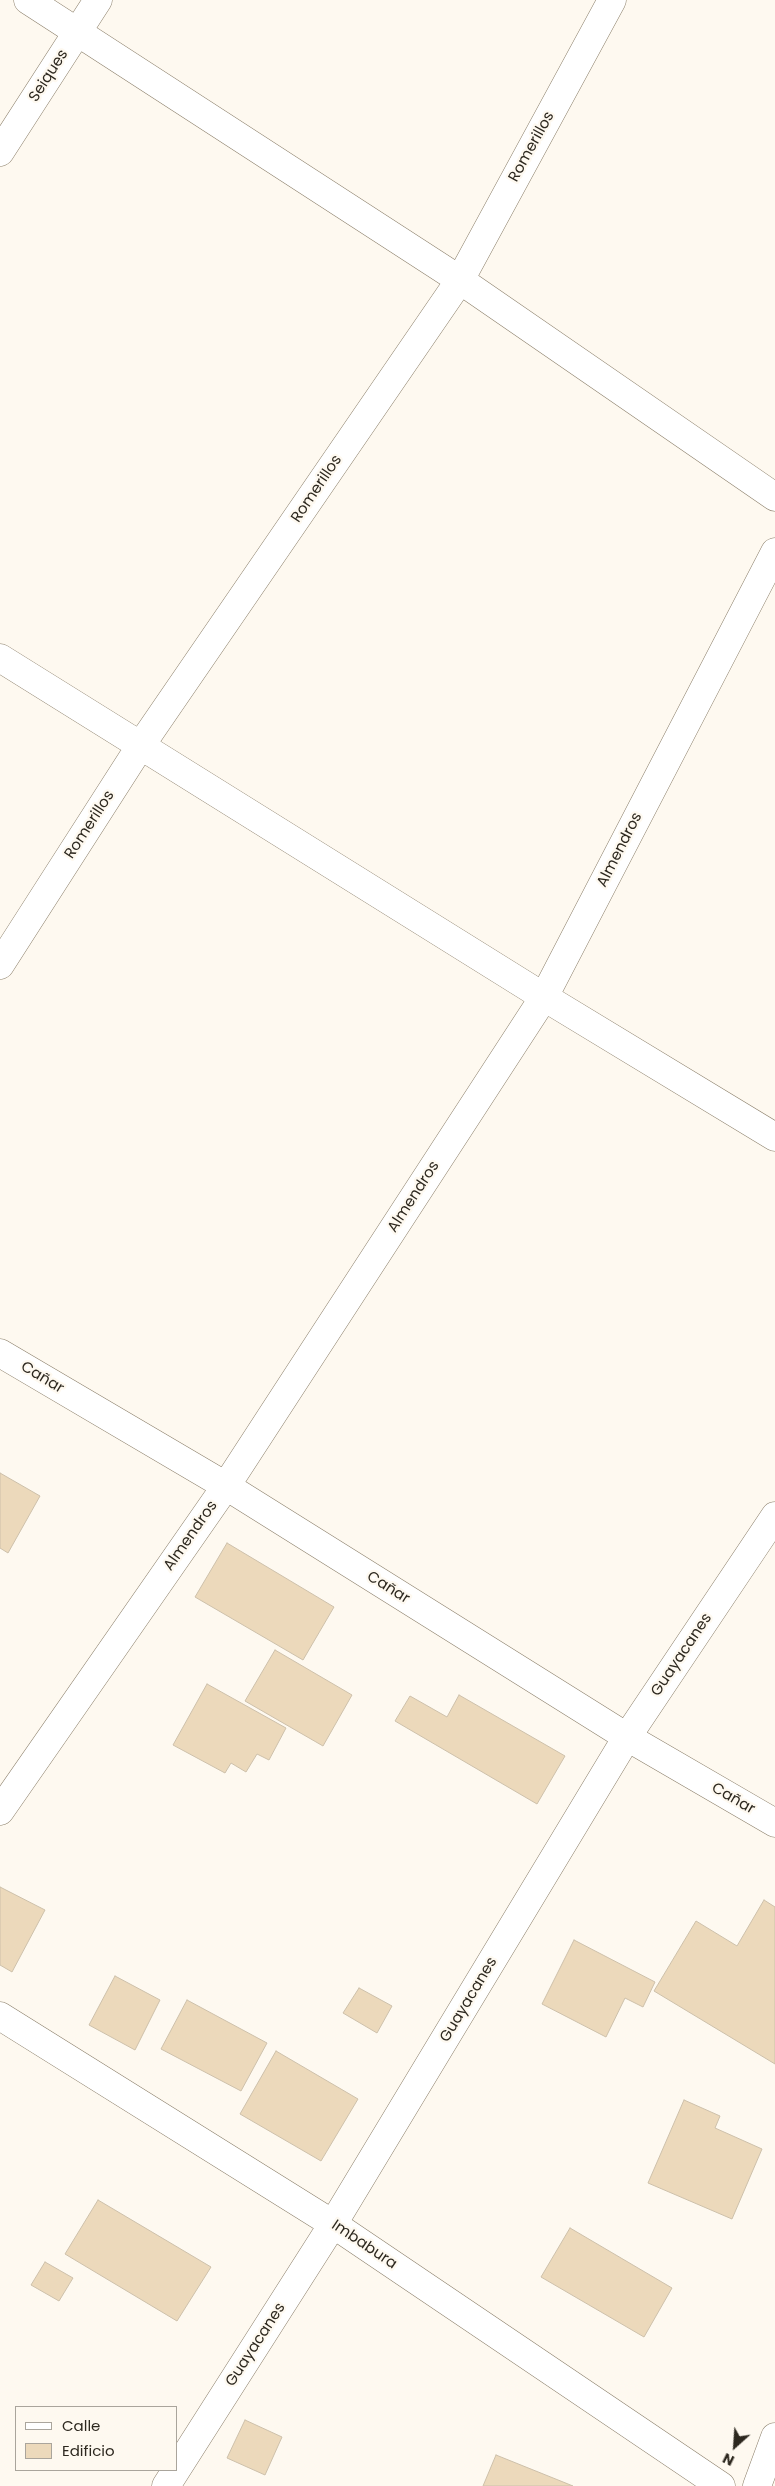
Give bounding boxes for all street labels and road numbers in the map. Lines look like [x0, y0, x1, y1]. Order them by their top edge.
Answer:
street label: Seiques [25, 46, 73, 106]
street label: Romerillos [505, 109, 559, 185]
street label: Romerillos [288, 452, 346, 526]
street label: Romerillos [61, 788, 119, 862]
street label: Almendros [594, 810, 646, 890]
street label: Almendros [384, 1158, 444, 1236]
street label: Cañar [17, 1358, 67, 1398]
street label: Almendros [160, 1498, 222, 1574]
street label: Cañar [363, 1568, 413, 1608]
street label: Guayacanes [648, 1610, 716, 1700]
street label: Cañar [708, 1779, 758, 1819]
street label: Guayacanes [437, 1954, 501, 2046]
street label: Imbabura [328, 2217, 400, 2273]
street label: Guayacanes [222, 2300, 290, 2390]

